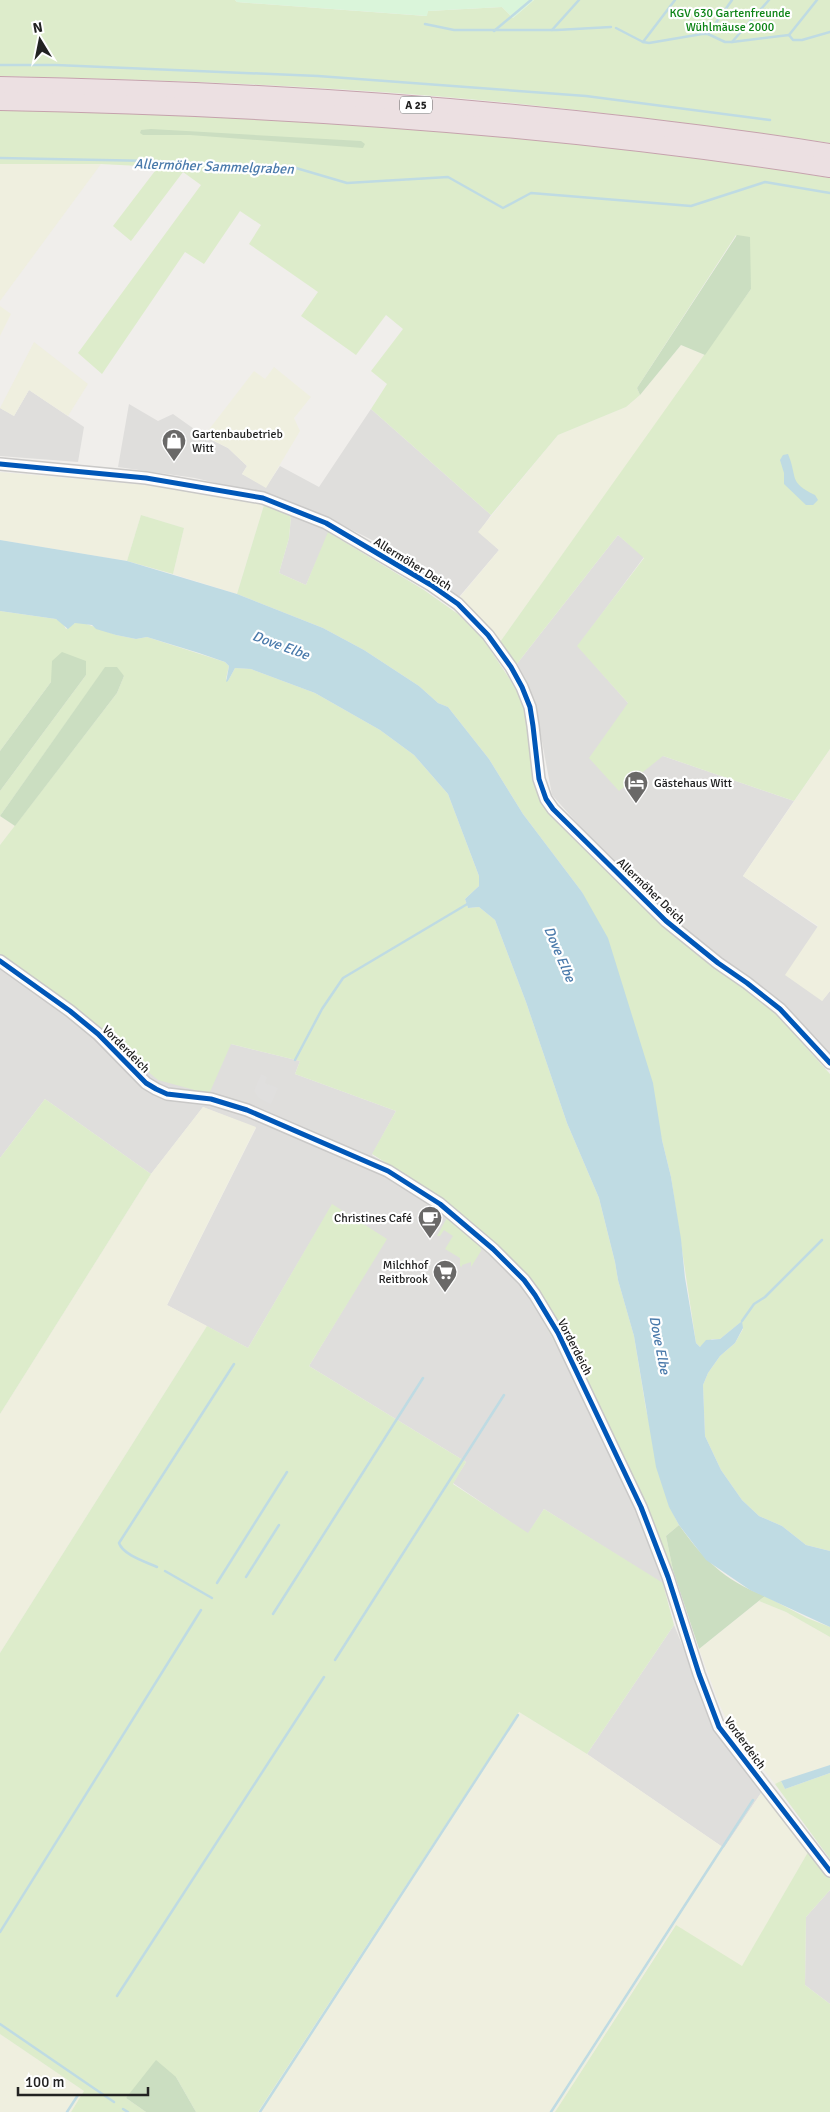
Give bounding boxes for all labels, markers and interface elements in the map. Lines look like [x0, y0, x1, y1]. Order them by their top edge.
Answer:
park label: KGV 630 Gartenfreunde Wühlmäuse 2000 [669, 6, 791, 35]
north arrow [15, 15, 65, 65]
text: N [32, 18, 44, 37]
road number: A 25 [400, 96, 432, 114]
water label: Allermöher Sammelgraben [134, 155, 294, 178]
place label: Gartenbaubetrieb Witt [192, 427, 283, 456]
shop icon: Gartenbaubetrieb Witt [161, 428, 187, 462]
street label: Allermöher Deich [371, 534, 454, 594]
water label: Dove Elbe [250, 627, 312, 664]
hotel icon: Gästehaus Witt [623, 770, 649, 804]
place label: Gästehaus Witt [654, 776, 732, 791]
street label: Allermöher Deich [613, 855, 688, 928]
water label: Dove Elbe [540, 924, 579, 986]
street label: Vorderdeich [99, 1022, 153, 1076]
cafe icon: Christines Café [417, 1205, 443, 1239]
place label: Christines Café [334, 1211, 412, 1226]
place label: Milchhof Reitbrook [379, 1258, 429, 1287]
supermarket icon: Milchhof Reitbrook [432, 1259, 458, 1293]
water label: Dove Elbe [646, 1315, 674, 1377]
street label: Vorderdeich [554, 1317, 595, 1378]
street label: Vorderdeich [721, 1714, 769, 1773]
scale bar [18, 2064, 148, 2096]
text: 100 m [25, 2073, 65, 2091]

